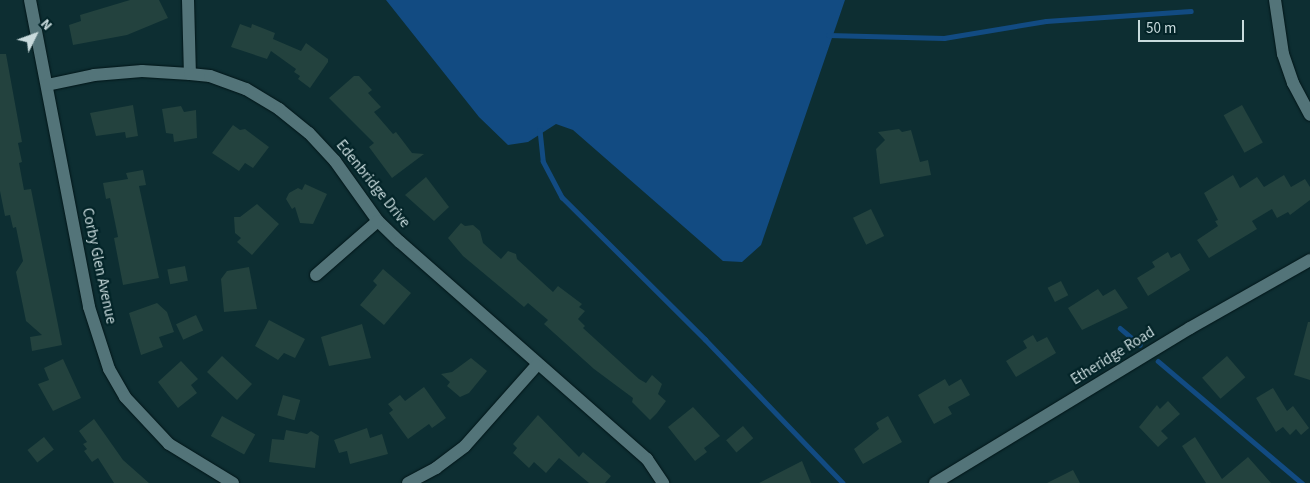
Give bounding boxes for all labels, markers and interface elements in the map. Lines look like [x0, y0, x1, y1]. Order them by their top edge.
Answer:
north arrow [10, 10, 60, 60]
scale bar [1140, 10, 1246, 42]
text: N [36, 15, 57, 35]
text: 50 m [1146, 18, 1176, 39]
street label: Edenbridge Drive [332, 137, 414, 231]
street label: Corby Glen Avenue [78, 206, 120, 326]
street label: Etheridge Road [1068, 323, 1158, 389]

